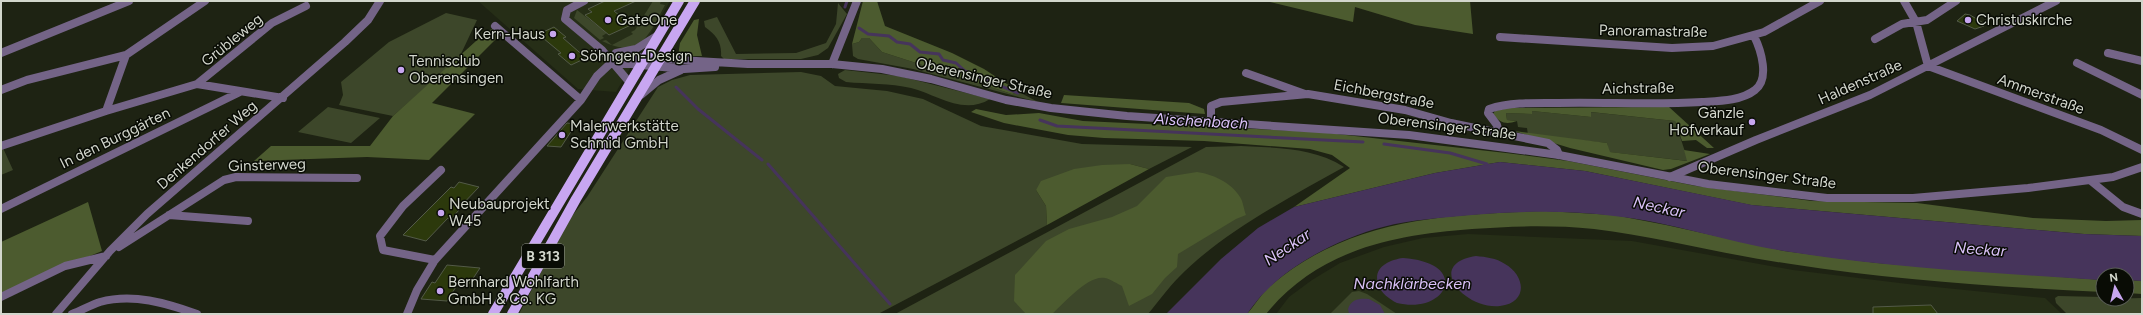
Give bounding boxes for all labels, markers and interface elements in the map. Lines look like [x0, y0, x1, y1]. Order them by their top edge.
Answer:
street label: Grübleweg [198, 10, 266, 70]
place label: GateOne [616, 11, 677, 29]
place label: Christuskirche [1976, 11, 2072, 29]
marker: GateOne [603, 15, 613, 25]
marker: Christuskirche [1963, 15, 1973, 25]
street label: Panoramastraße [1599, 21, 1707, 41]
place label: Kern-Haus [474, 25, 545, 43]
marker: Kern-Haus [548, 29, 558, 39]
place label: Söhngen-Design [580, 47, 692, 65]
marker: Söhngen-Design [567, 51, 577, 61]
place label: Tennisclub Oberensingen [409, 52, 503, 87]
street label: Oberensinger Straße [914, 54, 1054, 102]
street label: Haldenstraße [1815, 56, 1905, 108]
marker: Tennisclub Oberensingen [396, 65, 406, 75]
street label: Ammerstraße [1995, 70, 2087, 118]
street label: Eichbergstraße [1332, 75, 1436, 113]
street label: Aichstraße [1602, 78, 1674, 98]
street label: Denkendorfer Weg [153, 97, 261, 193]
street label: In den Burggärten [57, 104, 173, 172]
place label: Gänzle Hofverkauf [1669, 104, 1744, 139]
water label: Aischenbach [1153, 109, 1248, 133]
street label: Oberensinger Straße [1377, 109, 1517, 143]
place label: Malerwerkstätte Schmid GmbH [570, 117, 679, 152]
marker: Gänzle Hofverkauf [1747, 117, 1757, 127]
marker: Malerwerkstätte Schmid GmbH [557, 130, 567, 140]
street label: Ginsterweg [228, 155, 306, 175]
street label: Oberensinger Straße [1697, 158, 1837, 192]
water label: Neckar [1631, 192, 1687, 222]
place label: Neubauprojekt W45 [449, 195, 550, 230]
marker: Neubauprojekt W45 [436, 208, 446, 218]
water label: Neckar [1260, 224, 1314, 269]
water label: Neckar [1953, 238, 2007, 260]
road number: B 313 [522, 244, 564, 268]
north arrow [2095, 267, 2135, 307]
text: N [2109, 271, 2119, 285]
place label: Bernhard Wohlfarth GmbH & Co. KG [448, 273, 579, 308]
water label: Nachklärbecken [1353, 274, 1471, 293]
marker: Bernhard Wohlfarth GmbH & Co. KG [435, 286, 445, 296]

